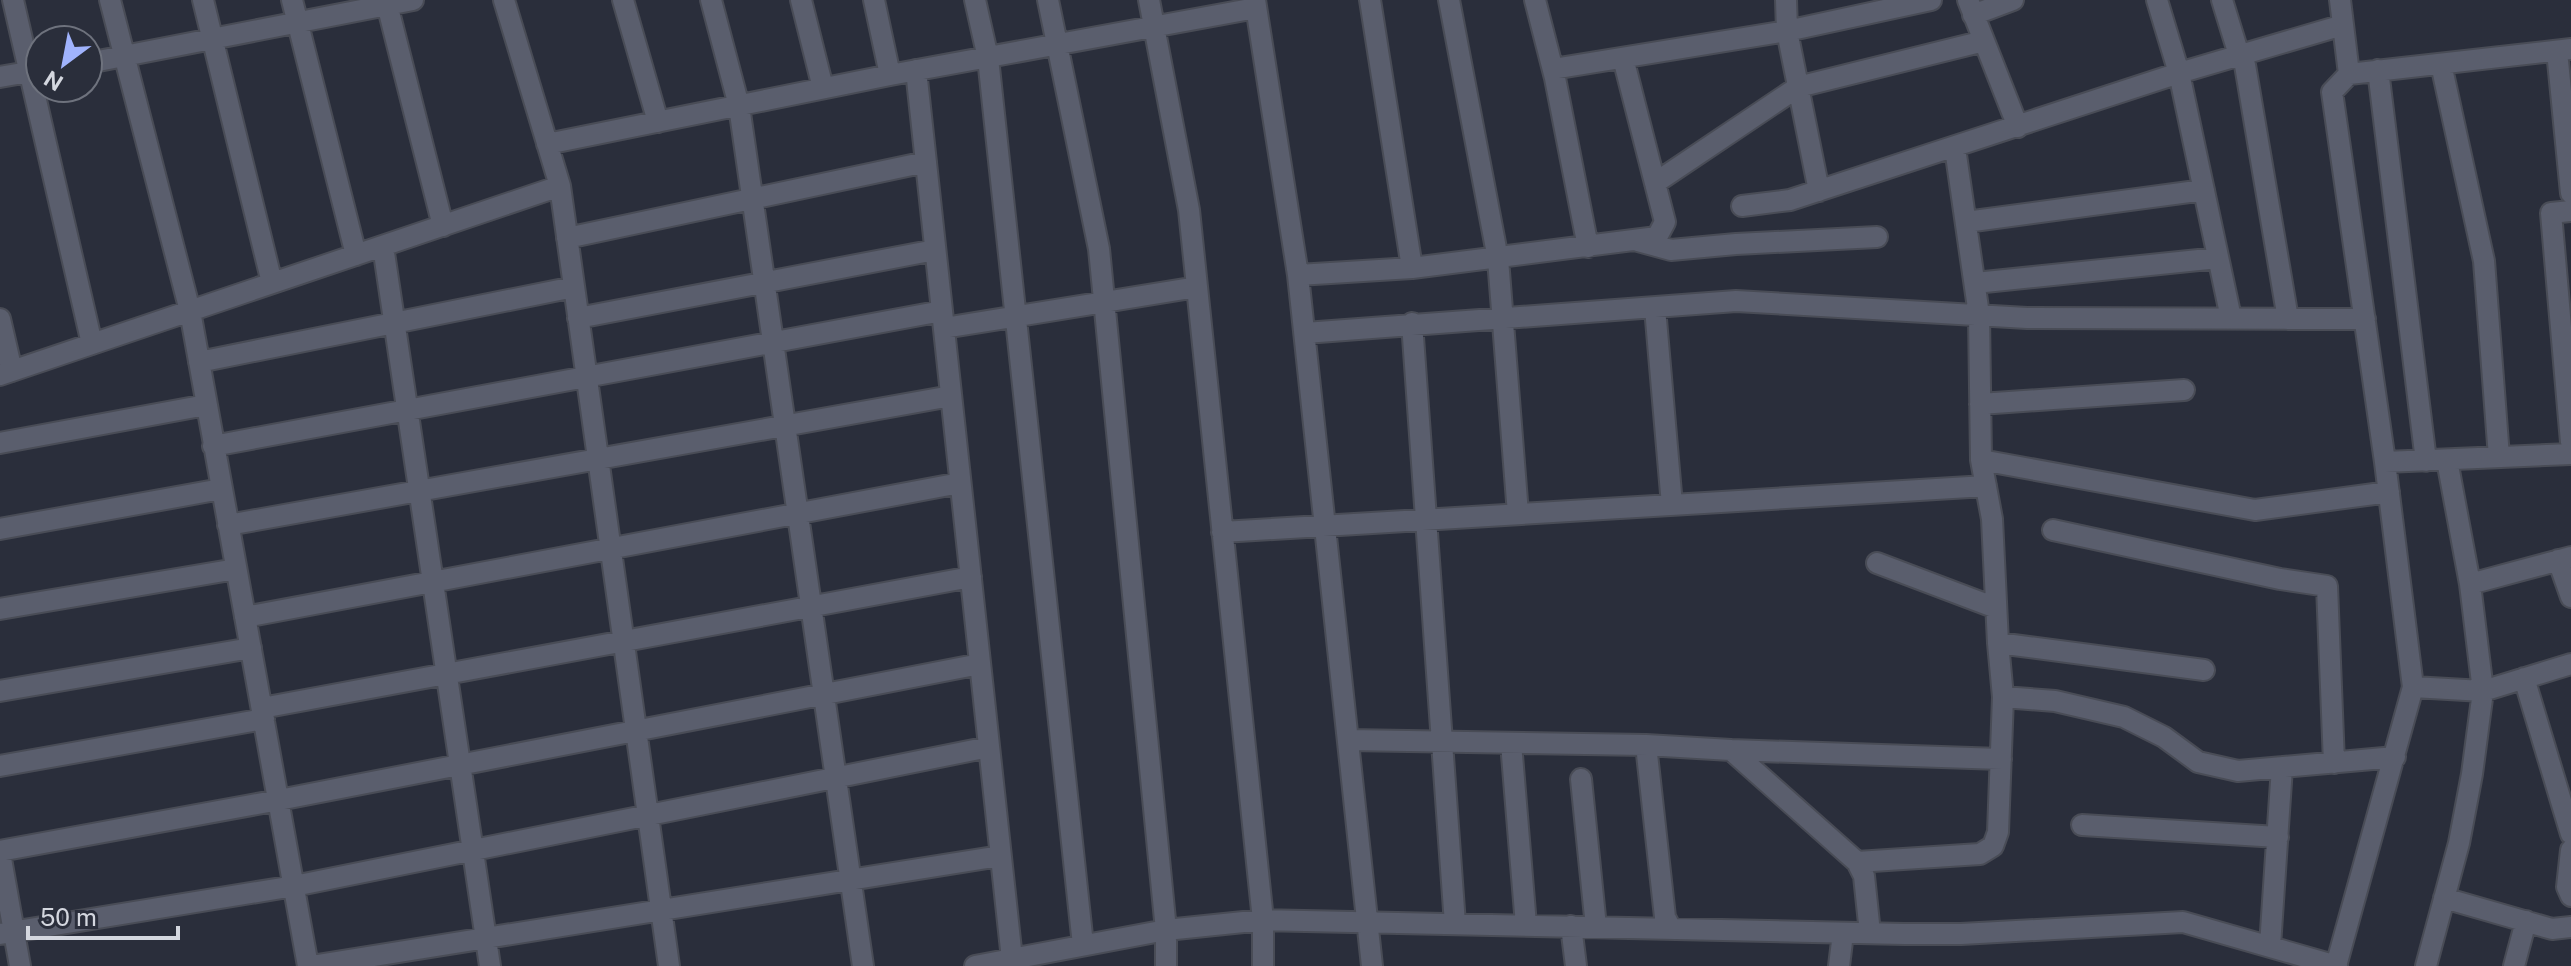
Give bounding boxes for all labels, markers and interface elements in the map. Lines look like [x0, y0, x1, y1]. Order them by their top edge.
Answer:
north arrow [24, 24, 104, 104]
text: N [39, 65, 68, 97]
scale bar [28, 890, 178, 940]
text: 50 m [40, 903, 97, 931]

